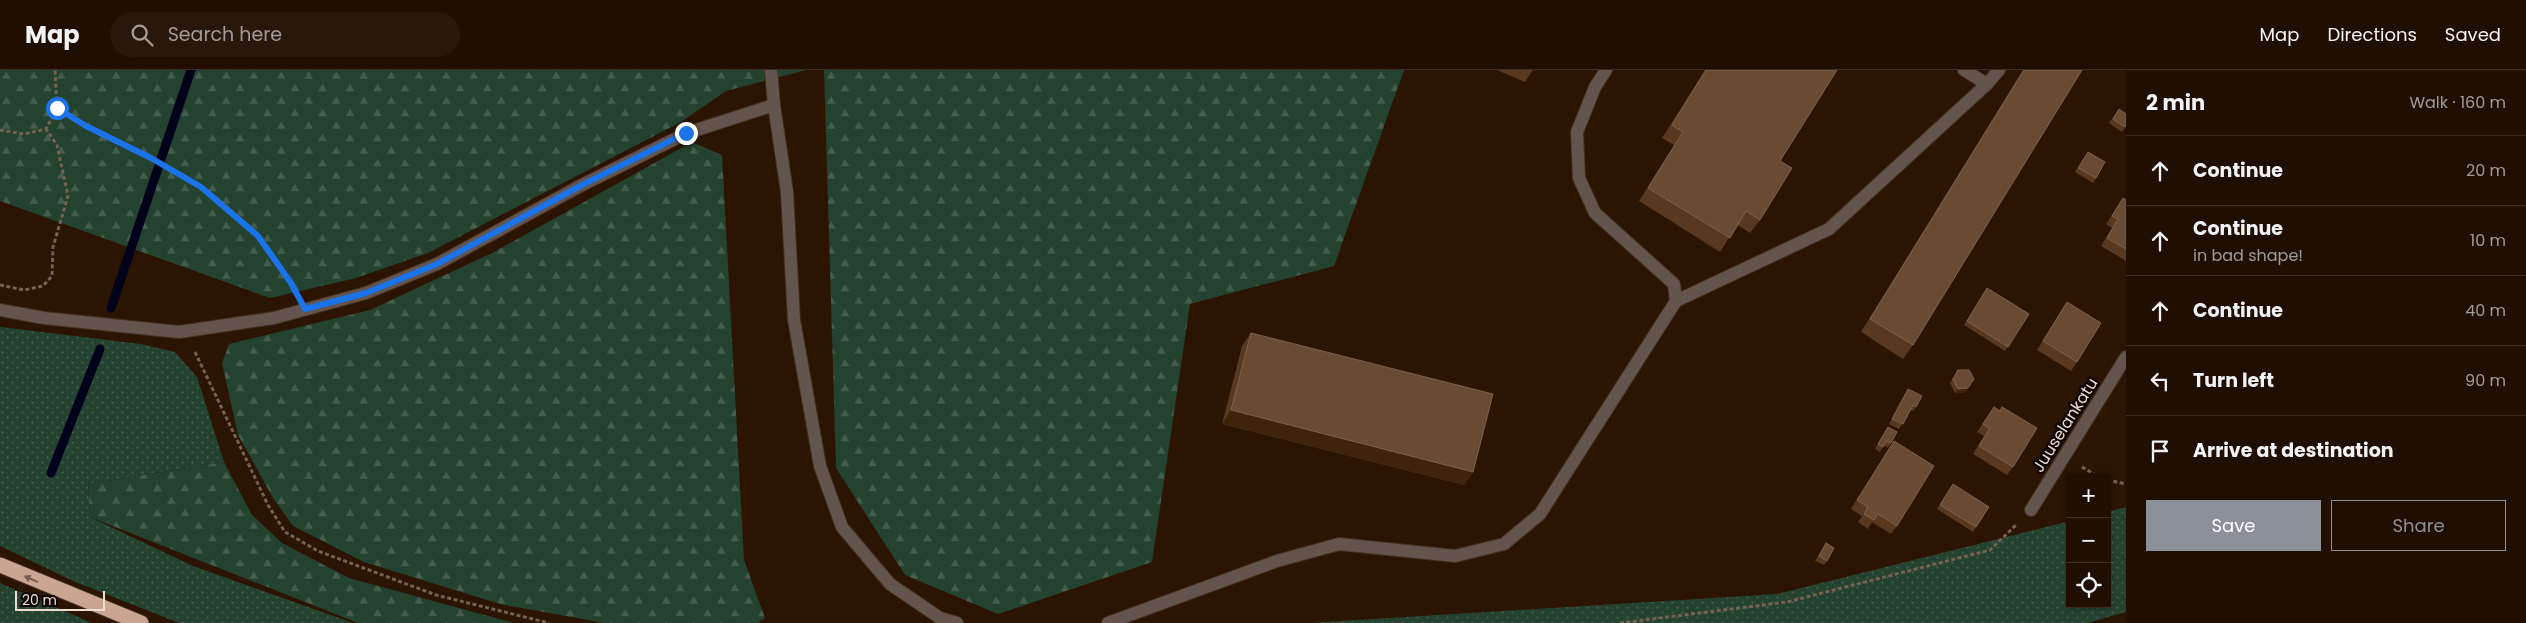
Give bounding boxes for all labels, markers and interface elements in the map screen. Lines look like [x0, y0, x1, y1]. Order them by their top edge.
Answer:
search box [110, 12, 460, 57]
text: Map [25, 18, 80, 51]
icon: search [128, 21, 156, 49]
text: Search here [168, 21, 282, 48]
text: Map [2260, 22, 2299, 47]
text: Directions [2327, 22, 2417, 47]
text: Saved [2445, 22, 2501, 47]
text: 2 min [2146, 88, 2205, 117]
text: Walk · 160 m [2409, 91, 2506, 114]
route start [46, 97, 69, 120]
route end [675, 122, 698, 145]
icon: ahead [2146, 157, 2174, 185]
text: Continue [2193, 157, 2283, 184]
text: 20 m [2466, 159, 2506, 182]
text: Continue [2193, 215, 2283, 242]
icon: ahead [2146, 227, 2174, 255]
text: 10 m [2470, 229, 2506, 252]
text: in bad shape! [2193, 244, 2303, 267]
icon: ahead [2146, 297, 2174, 325]
text: Continue [2193, 297, 2283, 324]
text: 40 m [2465, 299, 2506, 322]
icon: left [2146, 367, 2174, 395]
text: Turn left [2193, 367, 2274, 394]
text: 90 m [2465, 369, 2506, 392]
street label: Juuselankatu [2027, 373, 2103, 477]
icon: arrive [2146, 437, 2174, 465]
text: Arrive at destination [2193, 437, 2394, 464]
map controls [2066, 473, 2111, 608]
button: + [2066, 473, 2111, 518]
button: Save [2146, 500, 2321, 551]
button: Share [2331, 500, 2506, 551]
button: − [2066, 518, 2111, 563]
button: locate [2066, 563, 2111, 608]
one-way arrow [24, 574, 38, 582]
scale bar [15, 588, 105, 611]
text: 20 m [22, 590, 57, 610]

